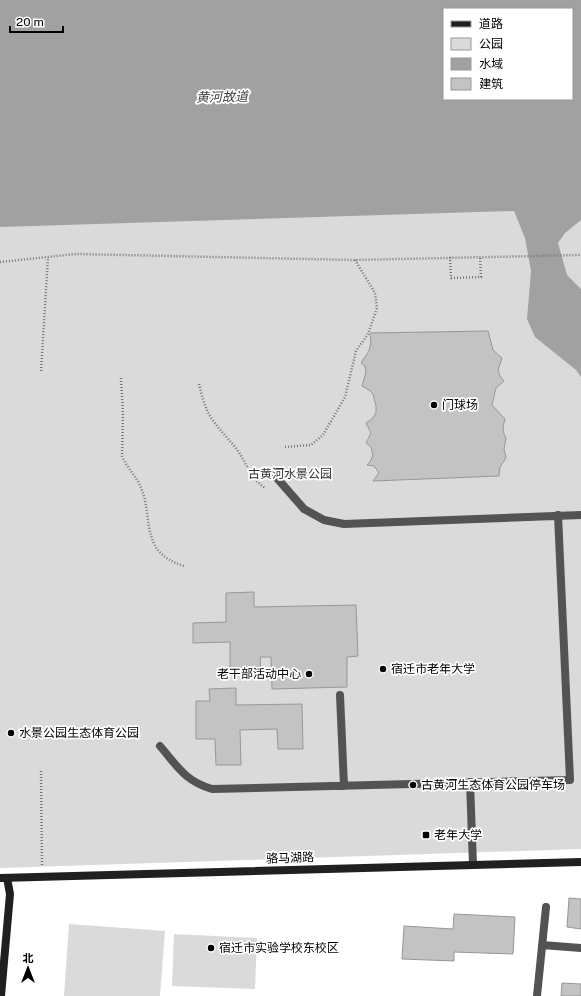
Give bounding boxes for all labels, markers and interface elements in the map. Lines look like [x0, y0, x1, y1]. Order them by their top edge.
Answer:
scale bar [10, 8, 63, 34]
legend [443, 8, 573, 100]
text: 20 m [16, 15, 44, 29]
text: 道路 [479, 17, 503, 31]
text: 公园 [479, 37, 503, 51]
text: 水域 [479, 57, 503, 71]
text: 建筑 [479, 77, 503, 91]
water label: 黄河故道 [196, 89, 250, 105]
place label: 门球场 [442, 398, 478, 412]
marker: 门球场 [429, 400, 439, 410]
park label: 古黄河水景公园 [248, 467, 332, 481]
place label: 宿迁市老年大学 [391, 662, 475, 676]
marker: 宿迁市老年大学 [378, 664, 388, 674]
place label: 老干部活动中心 [217, 667, 301, 681]
marker: 老干部活动中心 [304, 669, 314, 679]
place label: 水景公园生态体育公园 [19, 726, 139, 740]
marker: 水景公园生态体育公园 [6, 728, 16, 738]
place label: 古黄河生态体育公园停车场 [421, 778, 565, 792]
marker: 古黄河生态体育公园停车场 [408, 780, 418, 790]
place label: 老年大学 [434, 828, 482, 842]
marker: 老年大学 [421, 830, 431, 840]
street label: 骆马湖路 [266, 850, 314, 866]
place label: 宿迁市实验学校东校区 [219, 941, 339, 955]
marker: 宿迁市实验学校东校区 [206, 943, 216, 953]
north arrow [8, 948, 48, 988]
text: 北 [23, 952, 34, 964]

